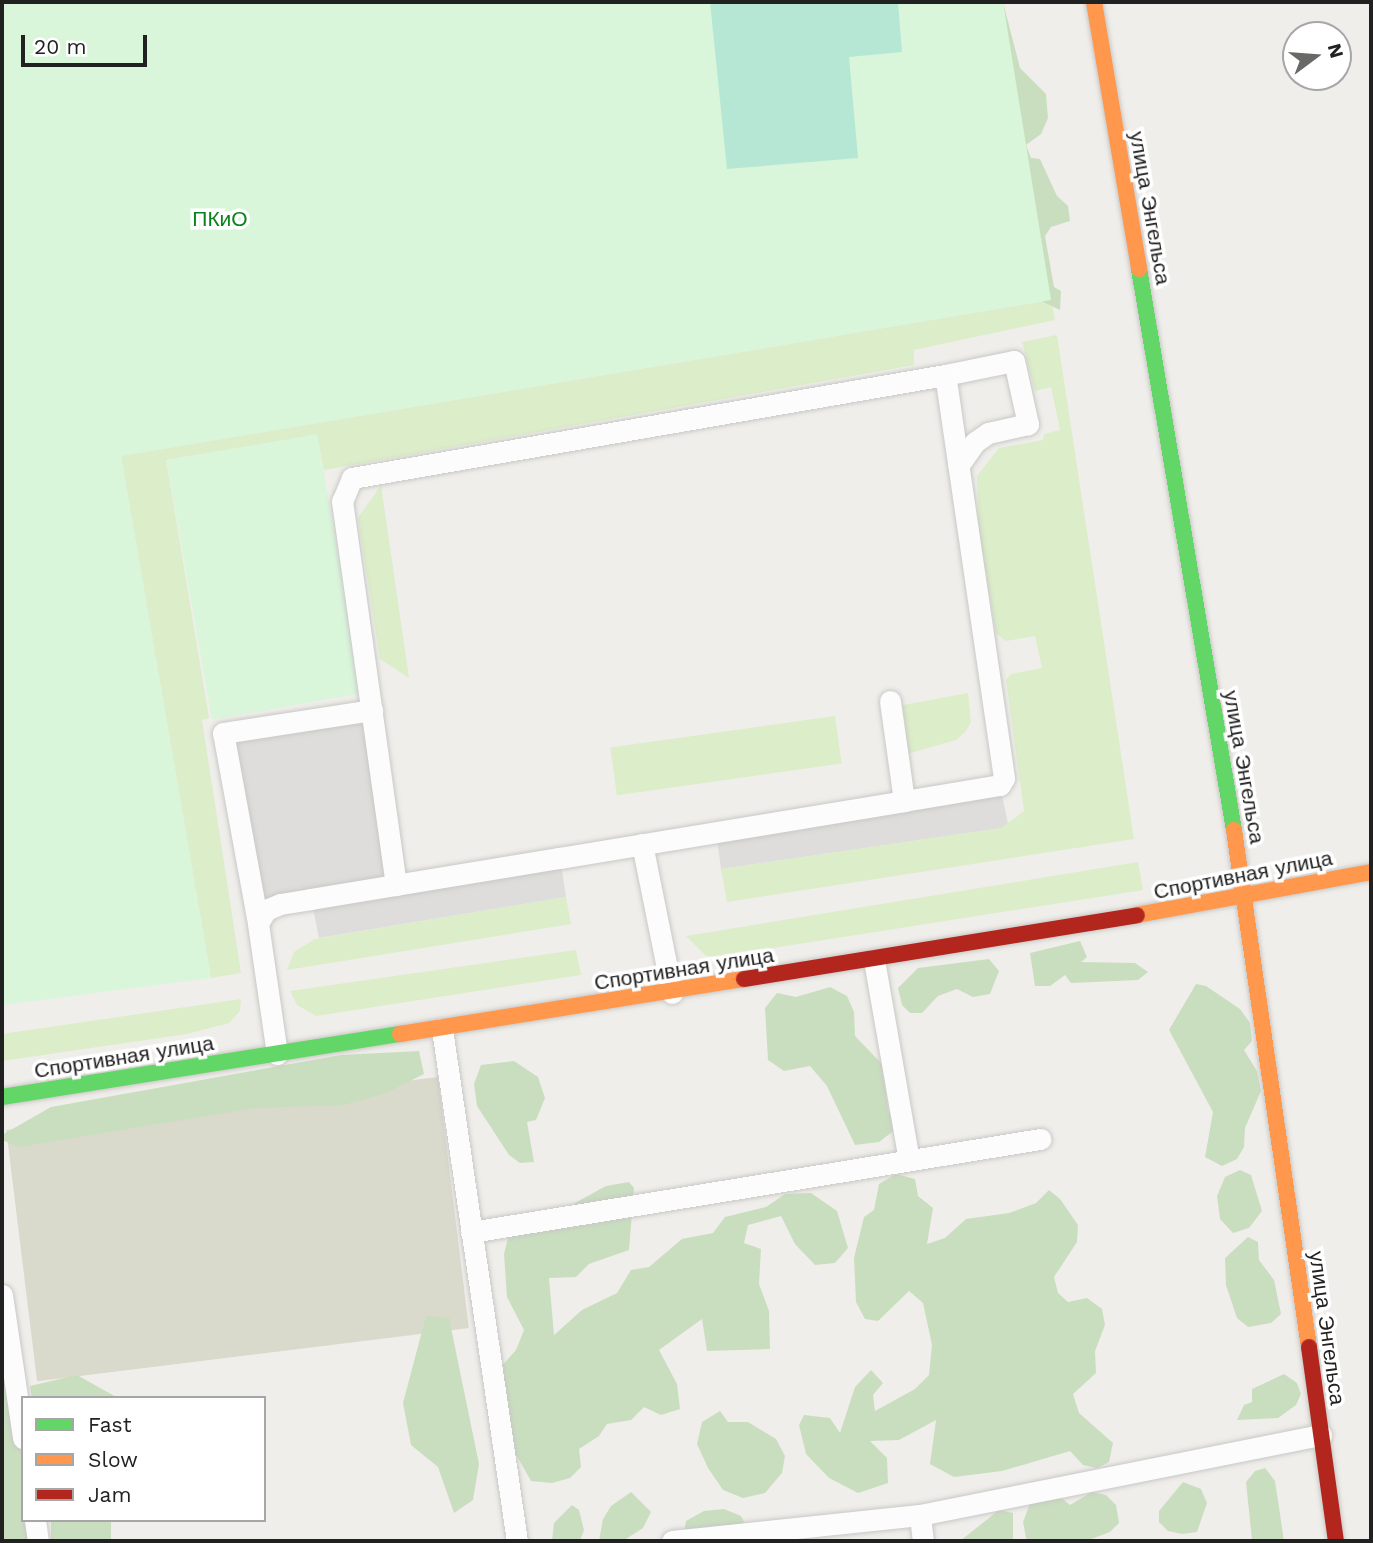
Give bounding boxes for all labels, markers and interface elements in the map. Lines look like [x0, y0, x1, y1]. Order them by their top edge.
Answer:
scale bar [24, 21, 150, 65]
north arrow [1282, 21, 1352, 91]
text: 20 m [34, 34, 86, 59]
text: N [1323, 41, 1349, 61]
street label: улица Энгельса [1124, 129, 1176, 287]
park label: ПКиО [192, 206, 248, 232]
street label: улица Энгельса [1218, 688, 1270, 846]
street label: Спортивная улица [1152, 845, 1334, 905]
street label: Спортивная улица [592, 942, 776, 996]
street label: Спортивная улица [32, 1030, 216, 1084]
street label: улица Энгельса [1304, 1249, 1350, 1407]
legend [21, 1396, 266, 1522]
text: Fast [88, 1412, 132, 1437]
text: Slow [88, 1447, 138, 1472]
text: Jam [88, 1482, 131, 1507]

